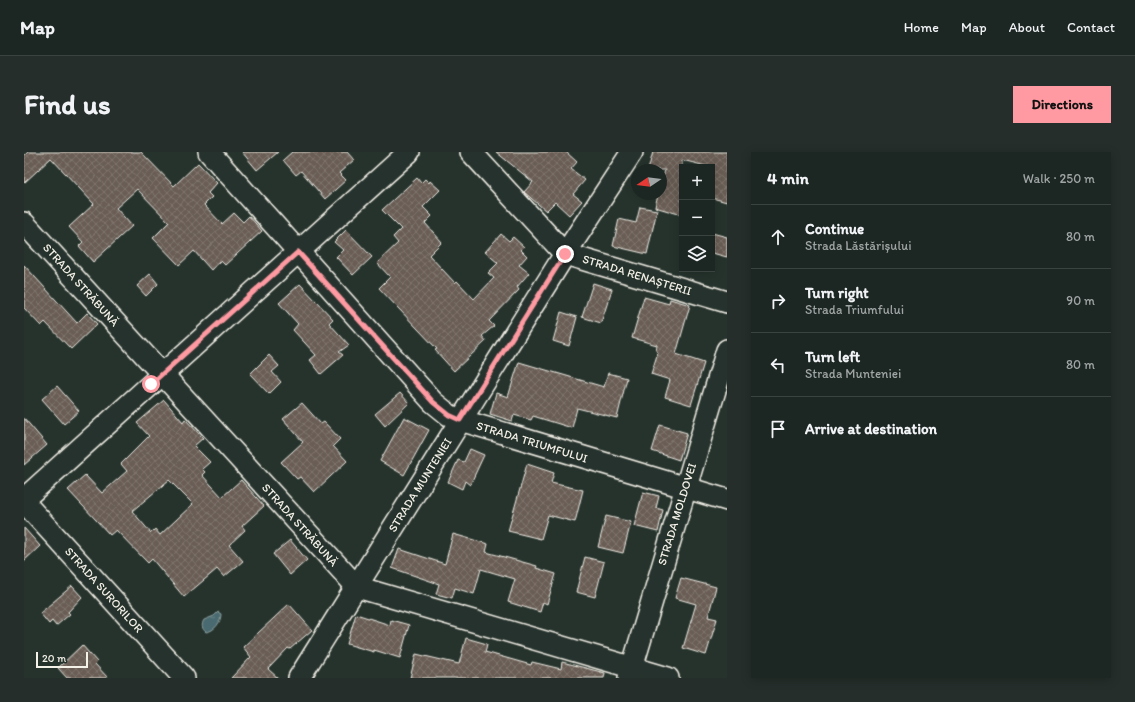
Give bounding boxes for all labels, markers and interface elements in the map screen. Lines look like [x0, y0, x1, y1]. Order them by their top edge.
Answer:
text: Map [20, 16, 55, 39]
text: Home [904, 19, 939, 36]
text: Map [961, 19, 987, 36]
text: About [1009, 19, 1045, 36]
text: Contact [1067, 19, 1115, 36]
button: Directions [1013, 86, 1111, 123]
text: Find us [24, 87, 111, 121]
north arrow [631, 164, 667, 200]
map controls [679, 164, 715, 272]
button: + [679, 164, 715, 200]
text: 4 min [767, 168, 809, 188]
text: Walk · 250 m [1023, 171, 1095, 186]
button: − [679, 200, 715, 236]
text: Continue [805, 220, 864, 238]
icon: ahead [767, 226, 789, 248]
text: 80 m [1066, 229, 1095, 244]
button: layers [679, 236, 715, 272]
text: Strada Lăstărișului [805, 238, 912, 253]
street label: STRADA STRĂBUNĂ [40, 241, 122, 330]
route end [556, 245, 574, 263]
street label: STRADA RENAȘTERII [581, 252, 693, 298]
text: Turn right [805, 284, 869, 302]
icon: right [767, 290, 789, 312]
text: 90 m [1066, 293, 1095, 308]
text: Strada Triumfului [805, 302, 904, 317]
text: Turn left [805, 348, 860, 366]
icon: left [767, 354, 789, 376]
text: 80 m [1066, 357, 1095, 372]
text: Strada Munteniei [805, 366, 901, 381]
route start [142, 375, 160, 393]
street label: STRADA TRIUMFULUI [475, 418, 589, 466]
icon: arrive [767, 418, 789, 440]
text: Arrive at destination [805, 420, 937, 438]
street label: STRADA MUNTENIEI [385, 435, 455, 535]
street label: STRADA MOLDOVEI [655, 461, 699, 567]
street label: STRADA STRĂBUNĂ [259, 481, 341, 570]
street label: STRADA SURORILOR [62, 544, 146, 636]
scale bar [36, 650, 88, 669]
text: 20 m [42, 652, 66, 665]

